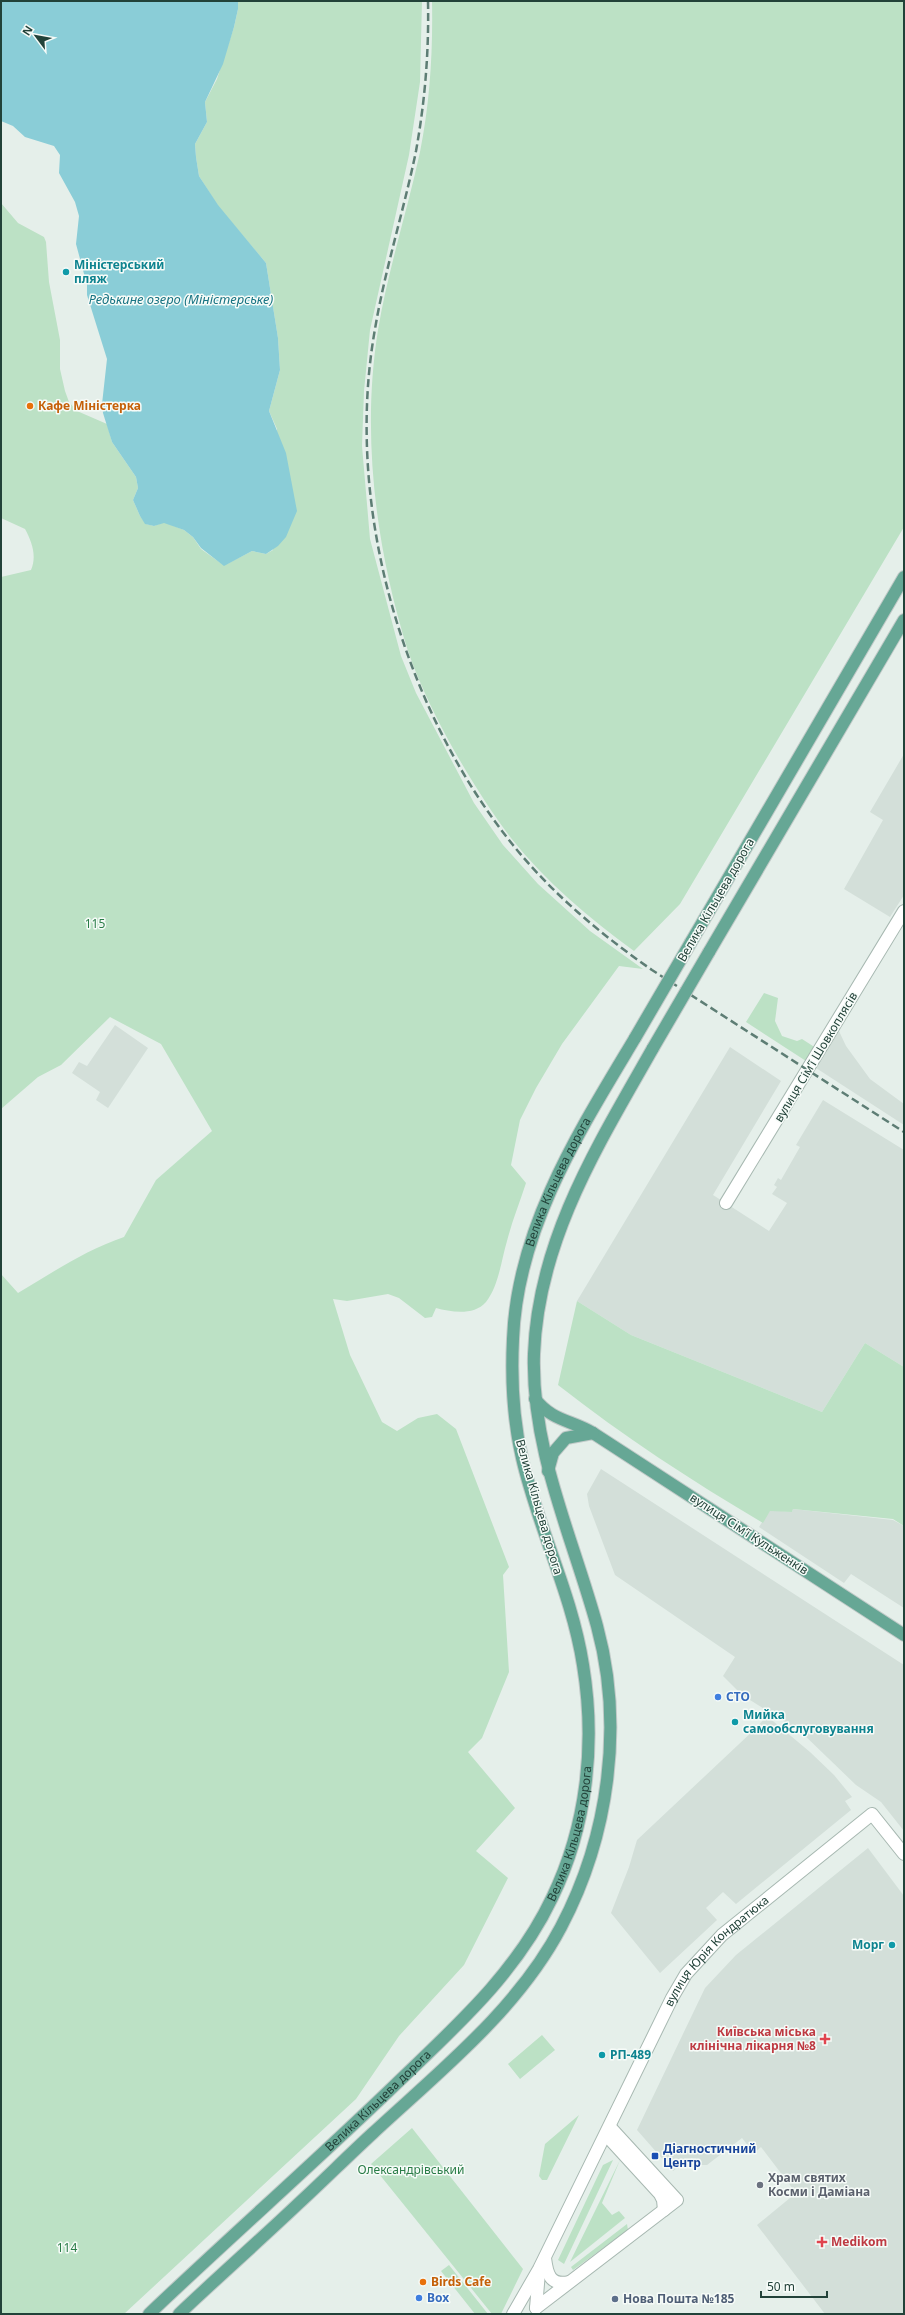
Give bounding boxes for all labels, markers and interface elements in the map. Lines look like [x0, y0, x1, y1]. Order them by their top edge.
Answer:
north arrow [16, 16, 56, 56]
text: N [18, 23, 36, 38]
place label: Міністерський пляж [74, 256, 164, 287]
marker: Міністерський пляж [61, 267, 71, 277]
water label: Редькине озеро (Міністерське) [89, 290, 273, 308]
place label: Кафе Міністерка [38, 397, 141, 414]
marker: Кафе Міністерка [25, 401, 35, 411]
street label: Велика Кільцева дорога [673, 835, 758, 965]
park label: 115 [85, 915, 105, 932]
street label: вулиця Сімʼї Шовкоплясів [770, 988, 861, 1125]
street label: Велика Кільцева дорога [521, 1114, 594, 1249]
street label: Велика Кільцева дорога [512, 1437, 567, 1577]
street label: вулиця Сімʼї Кульженків [687, 1489, 812, 1578]
place label: СТО [726, 1688, 750, 1705]
marker: СТО [713, 1692, 723, 1702]
place label: Мийка самообслуговування [743, 1706, 874, 1737]
marker: Мийка самообслуговування [730, 1717, 740, 1727]
street label: Велика Кільцева дорога [543, 1765, 595, 1904]
street label: вулиця Юрія Кондратюка [660, 1892, 772, 2009]
place label: Морг [852, 1936, 884, 1953]
marker: Морг [887, 1940, 897, 1950]
place label: Київська міська клінічна лікарня №8 [690, 2023, 816, 2054]
marker: Київська міська клінічна лікарня №8 [819, 2033, 831, 2045]
street label: Велика Кільцева дорога [321, 2046, 435, 2155]
place label: РП-489 [610, 2046, 651, 2063]
marker: РП-489 [597, 2050, 607, 2060]
place label: Діагностичний Центр [663, 2140, 756, 2171]
marker: Діагностичний Центр [650, 2151, 660, 2161]
park label: Олександрівський [358, 2161, 464, 2178]
place label: Храм святих Косми і Даміана [768, 2169, 870, 2200]
marker: Храм святих Косми і Даміана [755, 2180, 765, 2190]
place label: Medikom [831, 2233, 887, 2250]
marker: Medikom [816, 2236, 828, 2248]
park label: 114 [57, 2239, 77, 2256]
place label: Birds Cafe [431, 2273, 491, 2290]
scale bar [761, 2273, 827, 2299]
marker: Birds Cafe [418, 2277, 428, 2287]
text: 50 m [767, 2278, 795, 2295]
place label: Box [427, 2289, 449, 2306]
place label: Нова Пошта №185 [623, 2290, 735, 2307]
marker: Box [414, 2293, 424, 2303]
marker: Нова Пошта №185 [610, 2294, 620, 2304]

